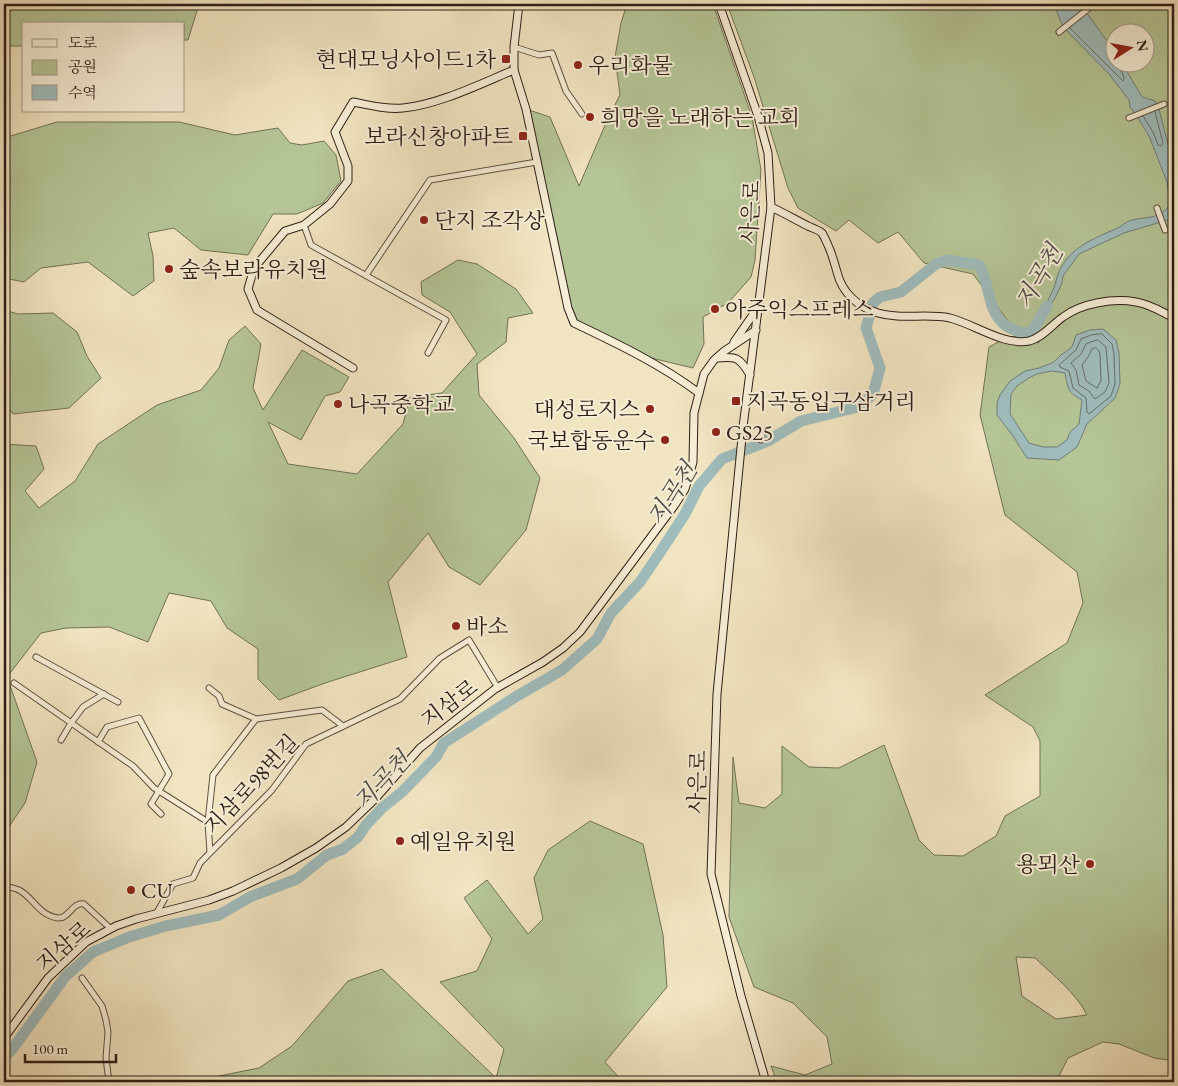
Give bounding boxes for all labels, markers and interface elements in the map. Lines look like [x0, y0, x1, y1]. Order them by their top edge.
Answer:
legend [22, 22, 185, 112]
north arrow [1106, 22, 1156, 72]
text: 도로 [68, 33, 97, 52]
text: N [1133, 38, 1153, 53]
place label: 현대모닝사이드1차 [315, 45, 497, 74]
place label: 우리화물 [588, 51, 673, 80]
marker: 현대모닝사이드1차 [500, 53, 512, 65]
text: 공원 [68, 57, 97, 76]
marker: 우리화물 [572, 59, 584, 71]
text: 수역 [68, 83, 97, 102]
place label: 희망을 노래하는 교회 [600, 103, 800, 132]
marker: 희망을 노래하는 교회 [584, 111, 596, 123]
place label: 보라신창아파트 [364, 122, 513, 151]
marker: 보라신창아파트 [517, 130, 529, 142]
street label: 사은로 [734, 179, 767, 245]
place label: 단지 조각상 [434, 206, 545, 235]
marker: 단지 조각상 [418, 214, 430, 226]
water label: 지곡천 [1008, 237, 1070, 315]
place label: 숲속보라유치원 [179, 255, 328, 284]
marker: 숲속보라유치원 [163, 263, 175, 275]
place label: 아주익스프레스 [725, 295, 874, 324]
marker: 아주익스프레스 [709, 303, 721, 315]
place label: 지곡동입구삼거리 [746, 387, 916, 416]
place label: 나곡중학교 [348, 390, 454, 419]
place label: 대성로지스 [534, 395, 640, 424]
marker: 지곡동입구삼거리 [730, 395, 742, 407]
marker: 나곡중학교 [332, 398, 344, 410]
marker: 대성로지스 [644, 403, 656, 415]
place label: GS25 [726, 418, 773, 447]
place label: 국보합동운수 [527, 426, 655, 455]
marker: GS25 [710, 426, 722, 438]
marker: 국보합동운수 [659, 434, 671, 446]
water label: 지곡천 [640, 455, 705, 531]
place label: 바소 [466, 612, 509, 641]
marker: 바소 [450, 620, 462, 632]
street label: 지삼로 [415, 673, 483, 734]
street label: 지삼로98번길 [197, 728, 305, 841]
water label: 지곡천 [346, 744, 418, 816]
street label: 사은로 [682, 750, 713, 814]
place label: 예일유치원 [410, 827, 516, 856]
marker: 예일유치원 [394, 835, 406, 847]
place label: 용뫼산 [1016, 850, 1081, 879]
marker: 용뫼산 [1084, 858, 1096, 870]
place label: CU [141, 876, 174, 905]
marker: CU [125, 884, 137, 896]
street label: 지삼로 [30, 915, 97, 978]
scale bar [25, 1031, 116, 1063]
text: 100 m [32, 1039, 69, 1058]

